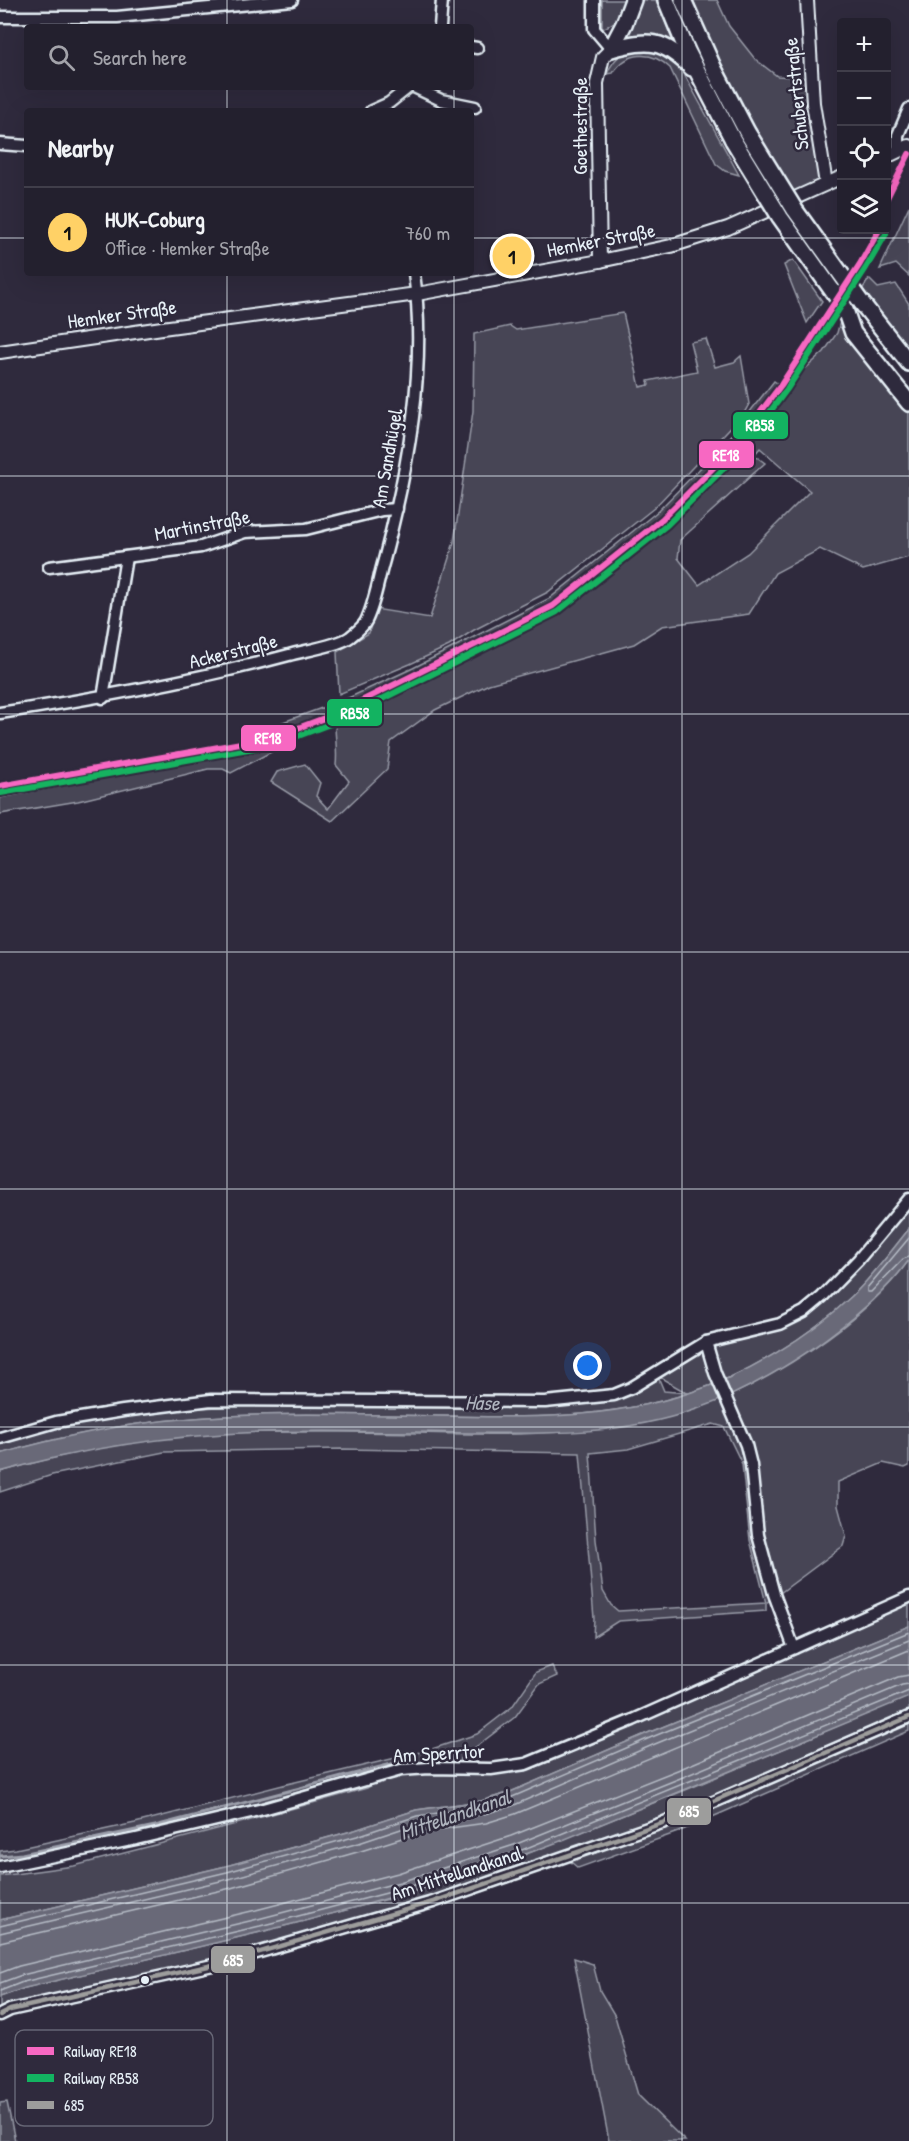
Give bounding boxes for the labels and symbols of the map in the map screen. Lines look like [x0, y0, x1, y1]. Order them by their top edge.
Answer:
street label: Schubertstraße [776, 37, 815, 152]
street label: Goethestraße [566, 77, 593, 175]
street label: Hemker Straße [545, 216, 657, 263]
pin: 1 [492, 234, 532, 278]
street label: Hemker Straße [66, 293, 178, 335]
street label: Am Sandhügel [364, 405, 409, 510]
line badge: RB58 [732, 411, 789, 440]
text: RB58 [745, 414, 775, 436]
line badge: RE18 [698, 440, 755, 469]
text: RE18 [712, 444, 740, 466]
street label: Martinstraße [152, 502, 252, 547]
street label: Ackerstraße [186, 627, 280, 675]
line badge: RB58 [326, 698, 383, 727]
text: RB58 [340, 702, 370, 724]
line badge: RE18 [240, 724, 297, 752]
text: RE18 [254, 727, 282, 749]
your location [573, 1351, 602, 1380]
water label: Hase [465, 1388, 501, 1417]
street label: Am Sperrtor [392, 1737, 486, 1768]
water label: Mittellandkanal [396, 1782, 515, 1847]
line badge: 685 [666, 1797, 712, 1826]
text: 685 [679, 1800, 699, 1822]
street label: Am Mittellandkanal [387, 1838, 527, 1907]
line badge: 685 [210, 1945, 256, 1974]
text: 685 [223, 1949, 243, 1971]
unlabelled marker [139, 1974, 151, 1986]
legend [15, 2030, 213, 2126]
text: Railway RE18 [64, 2040, 137, 2062]
text: Railway RB58 [64, 2067, 139, 2089]
text: 685 [64, 2094, 84, 2116]

